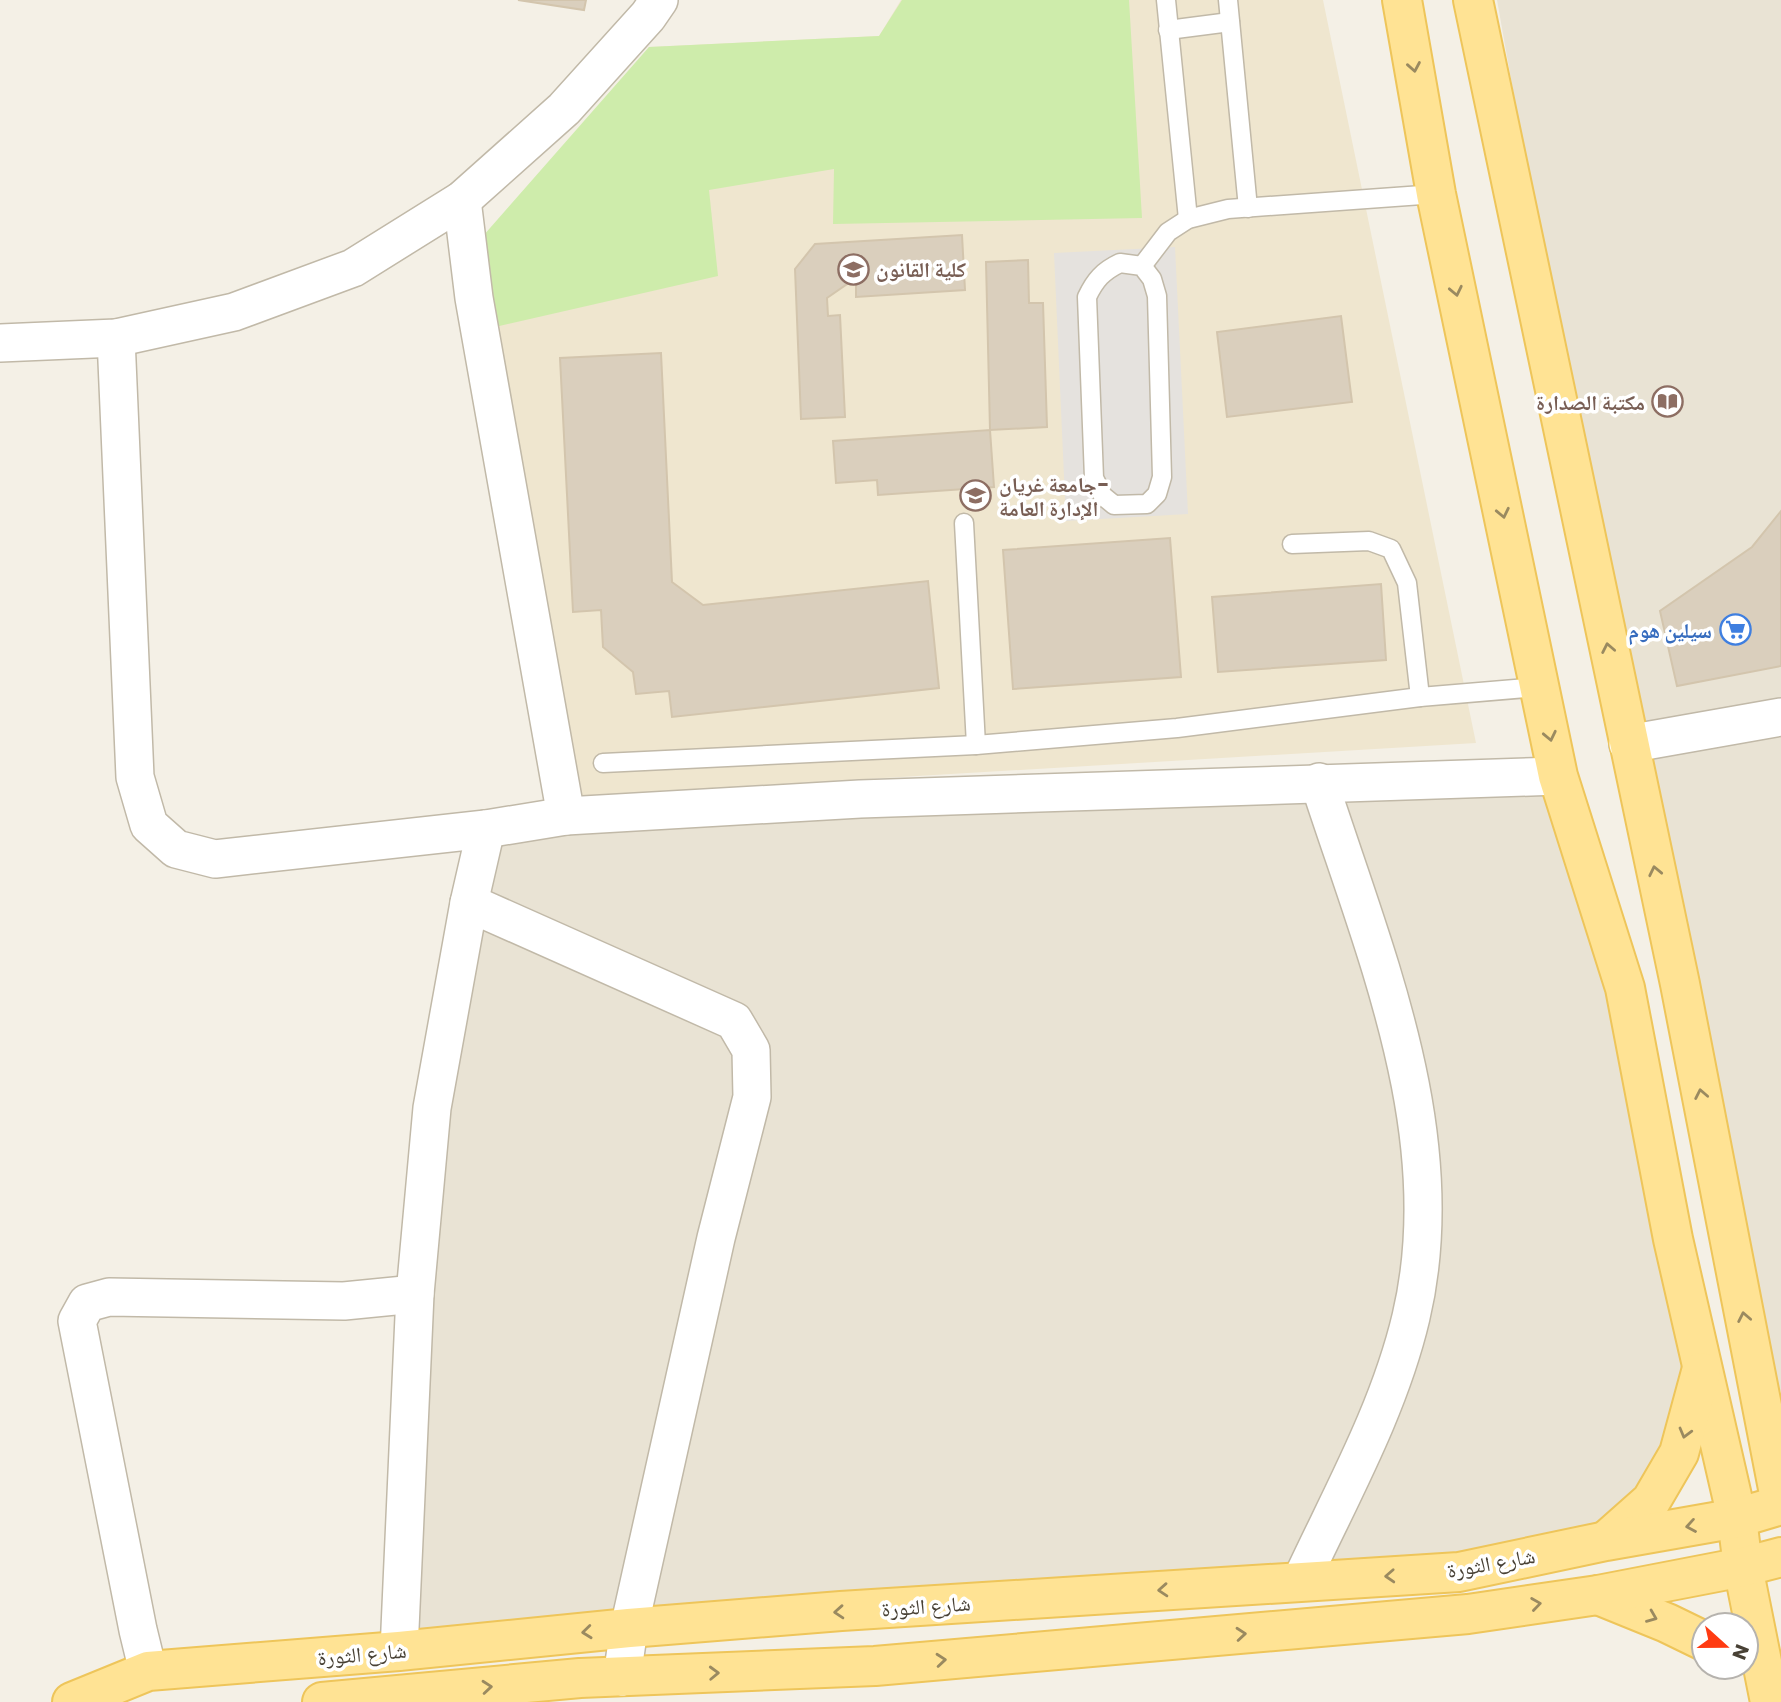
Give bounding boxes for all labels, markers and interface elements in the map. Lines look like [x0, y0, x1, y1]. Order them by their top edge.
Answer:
one-way arrow [1405, 61, 1420, 73]
school or university icon: كلية القانون [836, 252, 870, 286]
place label: كلية القانون [876, 255, 966, 284]
one-way arrow [1448, 285, 1463, 297]
library icon: مكتبة الصدارة [1651, 385, 1685, 419]
place label: مكتبة الصدارة [1536, 388, 1645, 417]
place label: جامعة غريان- الإدارة العامة [999, 470, 1110, 523]
school or university icon: جامعة غريان- الإدارة العامة [959, 479, 993, 513]
one-way arrow [1494, 507, 1509, 519]
supermarket icon: سيلين هوم [1718, 613, 1752, 647]
place label: سيلين هوم [1628, 616, 1712, 645]
one-way arrow [1602, 642, 1617, 654]
one-way arrow [1541, 730, 1556, 742]
one-way arrow [1649, 865, 1664, 877]
one-way arrow [1694, 1088, 1709, 1100]
one-way arrow [1737, 1311, 1752, 1323]
one-way arrow [1678, 1427, 1693, 1439]
one-way arrow [1685, 1518, 1697, 1533]
street label: شارع الثورة [1445, 1541, 1537, 1585]
one-way arrow [1385, 1568, 1396, 1583]
one-way arrow [1158, 1582, 1169, 1597]
street label: شارع الثورة [881, 1588, 971, 1624]
one-way arrow [1530, 1597, 1542, 1612]
one-way arrow [833, 1604, 844, 1619]
one-way arrow [1645, 1608, 1657, 1622]
north arrow [1690, 1611, 1760, 1681]
one-way arrow [582, 1624, 593, 1639]
one-way arrow [1236, 1627, 1247, 1642]
street label: شارع الثورة [316, 1636, 408, 1672]
text: N [1725, 1640, 1756, 1663]
one-way arrow [936, 1653, 947, 1668]
one-way arrow [709, 1665, 720, 1680]
one-way arrow [482, 1680, 493, 1695]

